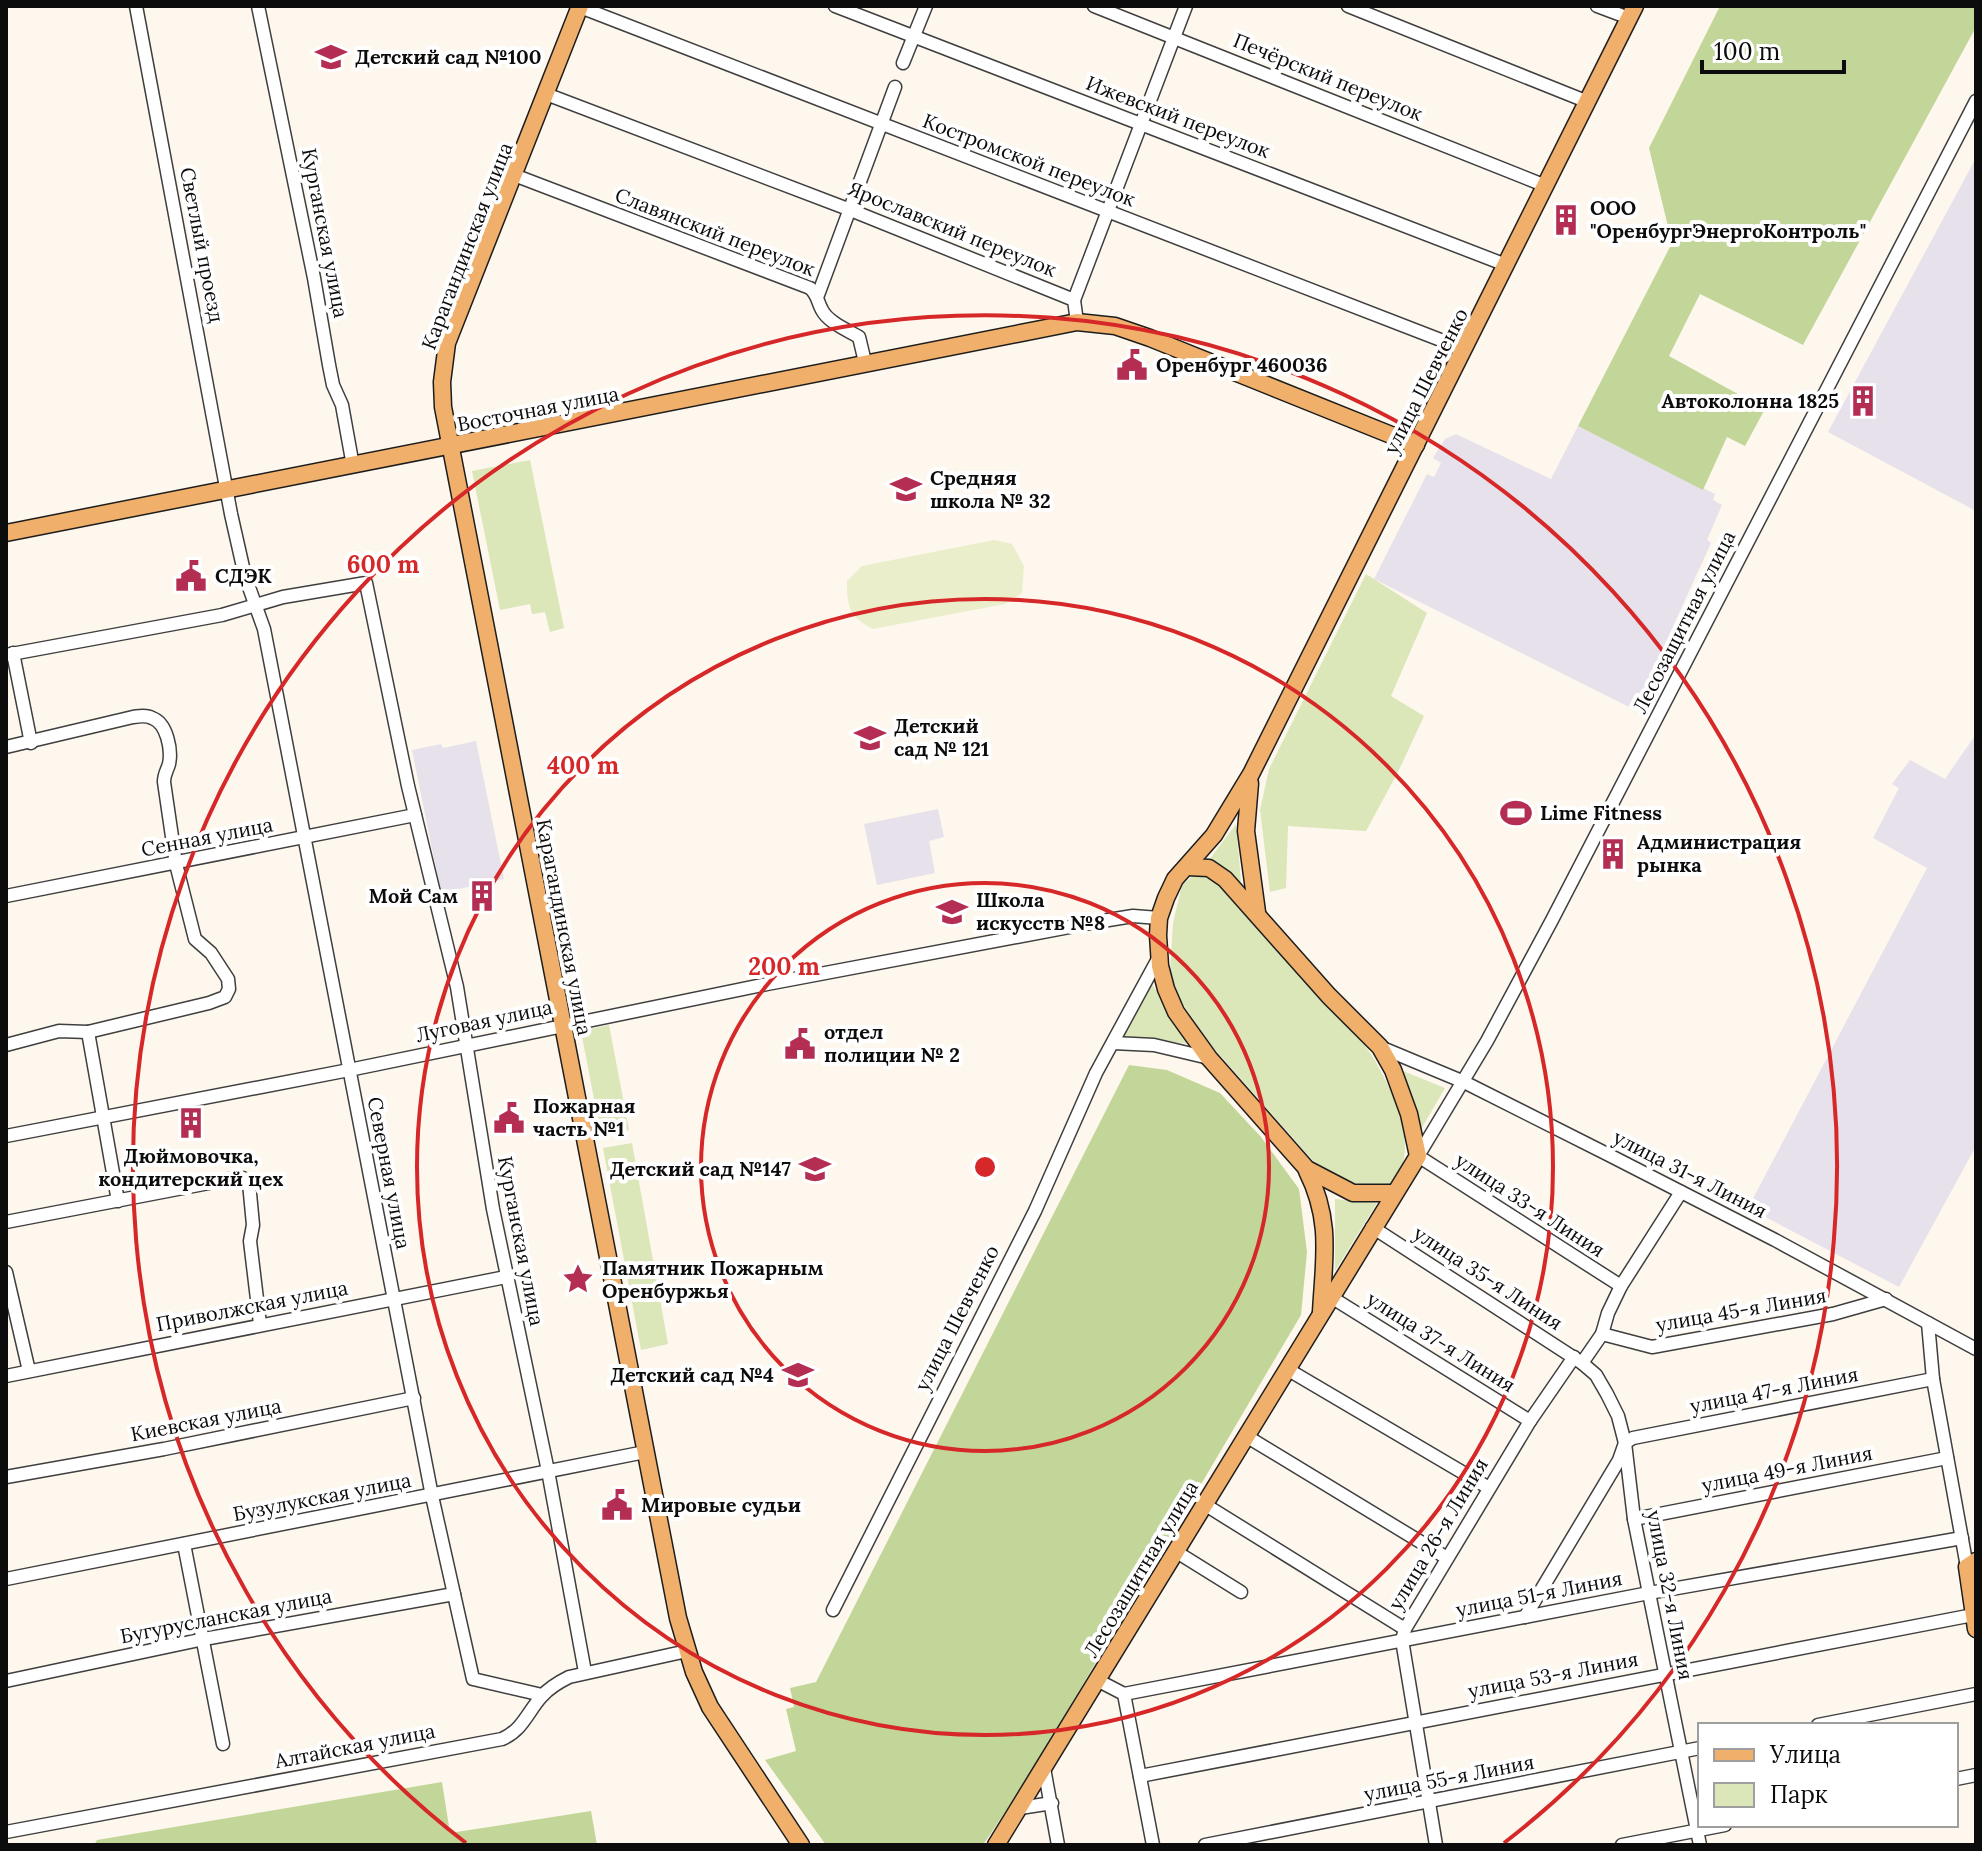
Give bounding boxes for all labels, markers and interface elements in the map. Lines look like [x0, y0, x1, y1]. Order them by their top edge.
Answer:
scale bar [1702, 24, 1844, 74]
street label: Печёрский переулок [1230, 27, 1427, 126]
text: 100 m [1714, 36, 1780, 67]
school or university icon: Детский сад №100 [314, 40, 348, 74]
place label: Детский сад №100 [355, 44, 541, 69]
street label: Ижевский переулок [1083, 70, 1274, 163]
street label: Костромской переулок [919, 107, 1139, 212]
street label: Карагандинская улица [415, 139, 518, 353]
street label: Курганская улица [297, 146, 354, 320]
street label: Светлый проезд [175, 165, 230, 325]
street label: Ярославский переулок [844, 175, 1060, 282]
street label: Славянский переулок [612, 182, 819, 281]
place label: ООО "ОренбургЭнергоКонтроль" [1590, 195, 1866, 243]
building icon: ООО "ОренбургЭнергоКонтроль" [1549, 203, 1583, 237]
street label: улица Шевченко [1378, 304, 1473, 458]
public building icon: Оренбург 460036 [1115, 348, 1149, 382]
place label: Оренбург 460036 [1156, 352, 1327, 377]
street label: Восточная улица [455, 381, 621, 436]
building icon: Автоколонна 1825 [1846, 384, 1880, 418]
place label: Автоколонна 1825 [1662, 388, 1839, 413]
place label: Средняя школа № 32 [930, 465, 1051, 513]
school or university icon: Средняя школа № 32 [889, 472, 923, 506]
street label: Лесозащитная улица [1627, 526, 1740, 717]
text: 600 m [347, 549, 419, 580]
public building icon: СДЭК [174, 559, 208, 593]
place label: СДЭК [215, 563, 272, 588]
place label: Детский сад № 121 [894, 713, 989, 761]
school or university icon: Детский сад № 121 [853, 721, 887, 755]
text: 400 m [547, 750, 619, 781]
sports icon: Lime Fitness [1499, 796, 1533, 830]
place label: Lime Fitness [1540, 800, 1662, 825]
street label: Сенная улица [139, 811, 275, 862]
street label: Карагандинская улица [531, 817, 598, 1037]
place label: Администрация рынка [1637, 829, 1801, 877]
building icon: Администрация рынка [1596, 837, 1630, 871]
building icon: Мой Cам [465, 879, 499, 913]
place label: Мой Cам [369, 883, 458, 908]
place label: Школа искусств №8 [976, 887, 1105, 935]
school or university icon: Школа искусств №8 [935, 895, 969, 929]
text: 200 m [748, 951, 820, 982]
street label: Луговая улица [413, 994, 555, 1047]
place label: отдел полиции № 2 [824, 1019, 960, 1067]
public building icon: отдел полиции № 2 [783, 1027, 817, 1061]
place label: Пожарная часть №1 [533, 1093, 636, 1141]
street label: Северная улица [362, 1095, 416, 1251]
public building icon: Пожарная часть №1 [492, 1101, 526, 1135]
building icon: Дюймовочка, кондитерский цех [174, 1106, 208, 1140]
street label: улица 31-я Линия [1609, 1124, 1771, 1223]
place label: Дюймовочка, кондитерский цех [99, 1143, 284, 1191]
street label: улица 33-я Линия [1451, 1147, 1610, 1262]
school or university icon: Детский сад №147 [798, 1152, 832, 1186]
centre of rings [971, 1153, 999, 1181]
street label: Курганская улица [493, 1154, 550, 1328]
place label: Детский сад №147 [610, 1156, 791, 1181]
street label: улица 35-я Линия [1409, 1220, 1568, 1335]
street label: улица Шевченко [909, 1241, 1004, 1395]
place label: Памятник Пожарным Оренбуржья [602, 1255, 823, 1303]
place icon: Памятник Пожарным Оренбуржья [561, 1262, 595, 1296]
street label: Приволжская улица [154, 1275, 350, 1336]
street label: улица 45-я Линия [1654, 1282, 1828, 1337]
street label: улица 37-я Линия [1362, 1286, 1520, 1397]
school or university icon: Детский сад №4 [781, 1358, 815, 1392]
street label: улица 47-я Линия [1688, 1361, 1860, 1418]
place label: Детский сад №4 [610, 1362, 774, 1387]
street label: Киевская улица [129, 1393, 283, 1446]
street label: улица 49-я Линия [1699, 1440, 1874, 1497]
street label: улица 26-я Линия [1382, 1453, 1493, 1614]
street label: Бузулукская улица [231, 1467, 413, 1526]
street label: Лесозащитная улица [1078, 1476, 1203, 1662]
public building icon: Мировые судьи [600, 1488, 634, 1522]
place label: Мировые судьи [641, 1492, 801, 1517]
street label: улица 32-я Линия [1642, 1508, 1699, 1682]
street label: улица 51-я Линия [1454, 1565, 1624, 1622]
street label: Бугурусланская улица [118, 1583, 334, 1648]
street label: улица 53-я Линия [1466, 1646, 1640, 1703]
street label: Алтайская улица [272, 1718, 437, 1773]
legend [1698, 1723, 1958, 1827]
text: Улица [1769, 1739, 1841, 1770]
street label: улица 55-я Линия [1362, 1749, 1536, 1806]
text: Парк [1770, 1779, 1828, 1810]

